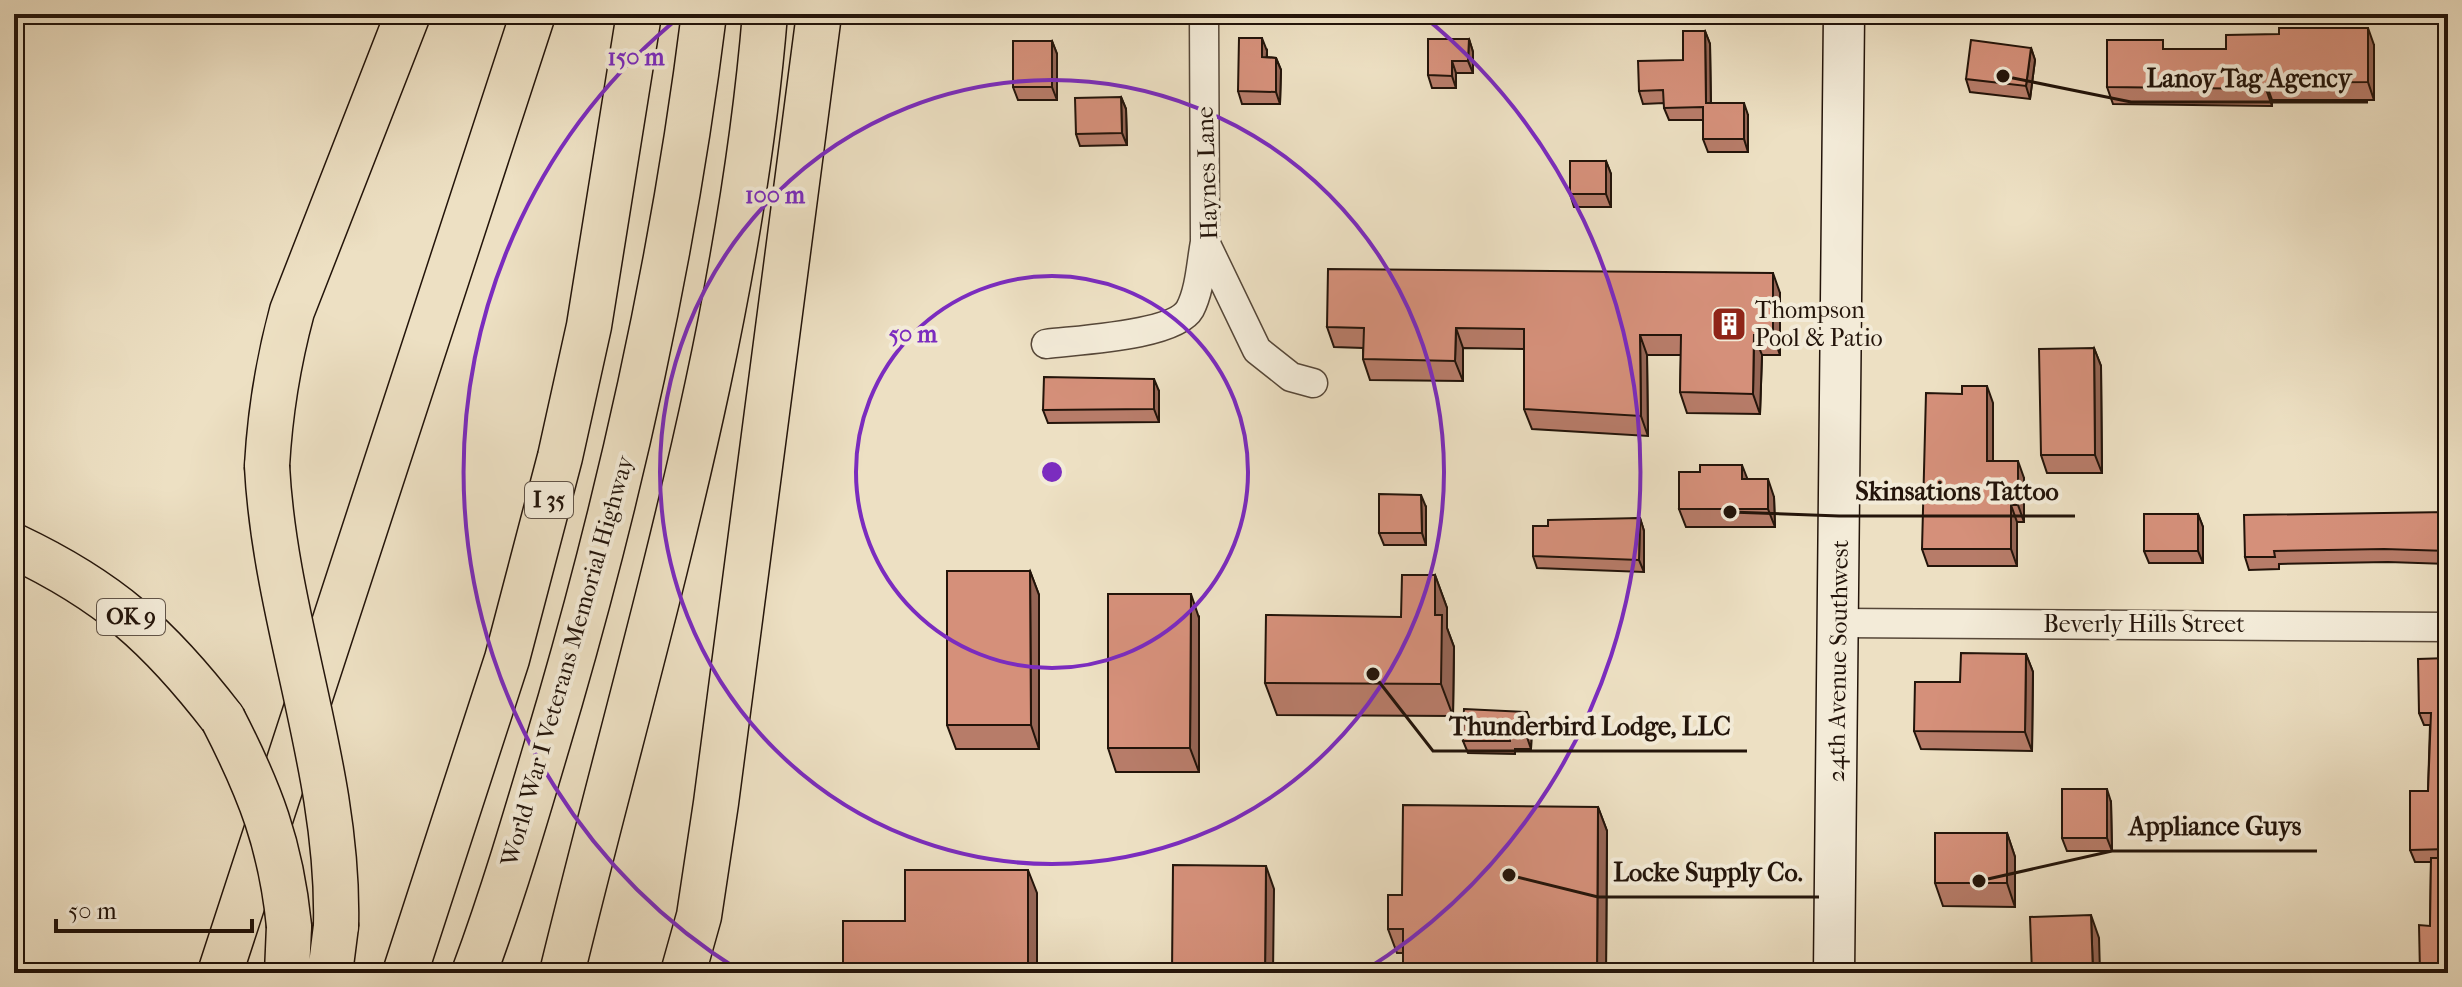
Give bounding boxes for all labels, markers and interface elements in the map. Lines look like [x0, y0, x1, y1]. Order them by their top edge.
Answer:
text: 150 m [607, 43, 666, 71]
callout: Lanoy Tag Agency [2131, 52, 2368, 102]
text: Lanoy Tag Agency [2146, 63, 2354, 94]
street label: Haynes Lane [1191, 106, 1223, 240]
text: 100 m [745, 181, 806, 209]
place label: Thompson Pool & Patio [1755, 296, 1883, 352]
building icon: Thompson Pool & Patio [1710, 305, 1748, 343]
text: 50 m [889, 320, 938, 348]
street label: World War I Veterans Memorial Highway [495, 451, 639, 870]
centre of rings [1038, 458, 1066, 486]
callout: Skinsations Tattoo [1839, 466, 2075, 516]
text: Skinsations Tattoo [1855, 476, 2059, 507]
road number: I 35 [525, 482, 573, 518]
street label: 24th Avenue Southwest [1822, 539, 1854, 782]
road number: OK 9 [97, 599, 165, 635]
street label: Beverly Hills Street [2043, 610, 2245, 638]
callout: Thunderbird Lodge, LLC [1433, 701, 1747, 751]
text: Thunderbird Lodge, LLC [1448, 711, 1731, 742]
callout: Appliance Guys [2112, 801, 2317, 851]
text: Appliance Guys [2127, 811, 2302, 842]
callout: Locke Supply Co. [1598, 847, 1819, 897]
text: Locke Supply Co. [1613, 857, 1803, 888]
scale bar [56, 883, 252, 933]
text: 50 m [68, 897, 117, 925]

